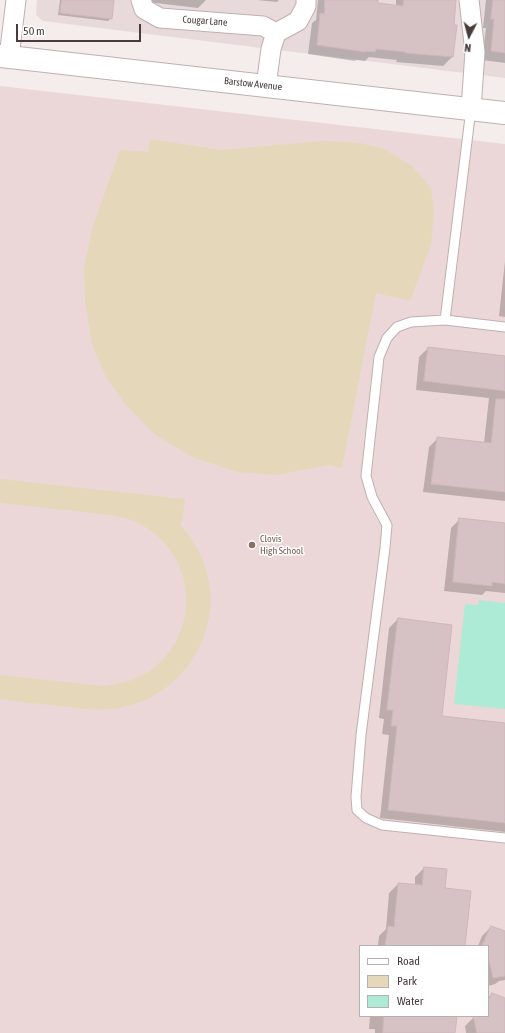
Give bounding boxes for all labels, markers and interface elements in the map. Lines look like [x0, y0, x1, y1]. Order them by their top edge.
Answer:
street label: Cougar Lane [182, 13, 228, 29]
scale bar [18, 16, 143, 42]
north arrow [449, 16, 489, 56]
text: 50 m [23, 24, 45, 38]
text: N [464, 42, 472, 54]
street label: Barstow Avenue [223, 75, 283, 93]
place label: Clovis High School [260, 533, 303, 556]
marker: Clovis High School [247, 540, 257, 550]
legend [359, 945, 489, 1017]
text: Road [397, 954, 420, 968]
text: Park [397, 974, 417, 988]
text: Water [397, 994, 423, 1008]

